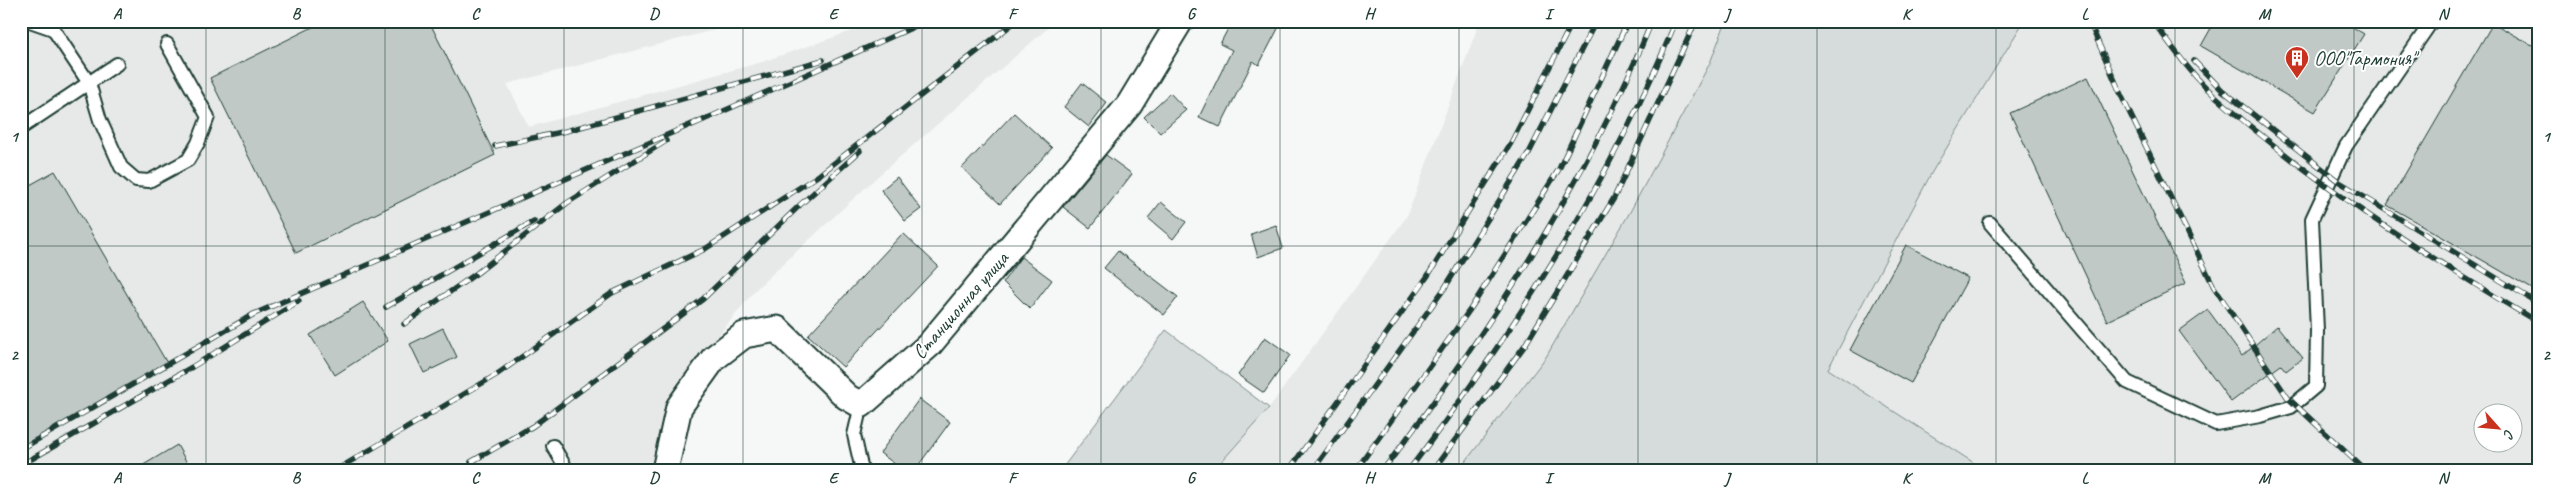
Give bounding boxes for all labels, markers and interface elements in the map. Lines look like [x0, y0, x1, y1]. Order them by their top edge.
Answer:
text: A [113, 4, 123, 24]
text: B [292, 4, 302, 24]
text: C [471, 4, 481, 24]
text: D [649, 4, 660, 24]
text: E [829, 4, 840, 24]
text: F [1008, 4, 1019, 24]
text: G [1187, 4, 1197, 24]
text: H [1364, 4, 1376, 24]
text: I [1545, 4, 1555, 24]
text: J [1723, 4, 1732, 24]
text: K [1902, 4, 1914, 24]
text: L [2082, 4, 2090, 24]
text: M [2258, 4, 2272, 24]
text: N [2438, 4, 2451, 24]
building icon: ООО"Гармония" [2284, 45, 2310, 79]
place label: ООО"Гармония" [2314, 46, 2420, 71]
text: 1 [10, 127, 19, 147]
text: 1 [2542, 127, 2551, 147]
street label: Станционная улица [907, 245, 1015, 364]
text: 2 [10, 345, 19, 365]
text: 2 [2542, 345, 2551, 365]
north arrow [2472, 404, 2522, 454]
text: С [2499, 427, 2518, 442]
text: A [113, 468, 123, 488]
text: B [292, 468, 302, 488]
text: C [471, 468, 481, 488]
text: D [649, 468, 660, 488]
text: E [829, 468, 840, 488]
text: F [1008, 468, 1019, 488]
text: G [1187, 468, 1197, 488]
text: H [1364, 468, 1376, 488]
text: I [1545, 468, 1555, 488]
text: J [1723, 468, 1732, 488]
text: K [1902, 468, 1914, 488]
text: L [2082, 468, 2090, 488]
text: M [2258, 468, 2272, 488]
text: N [2438, 468, 2451, 488]

